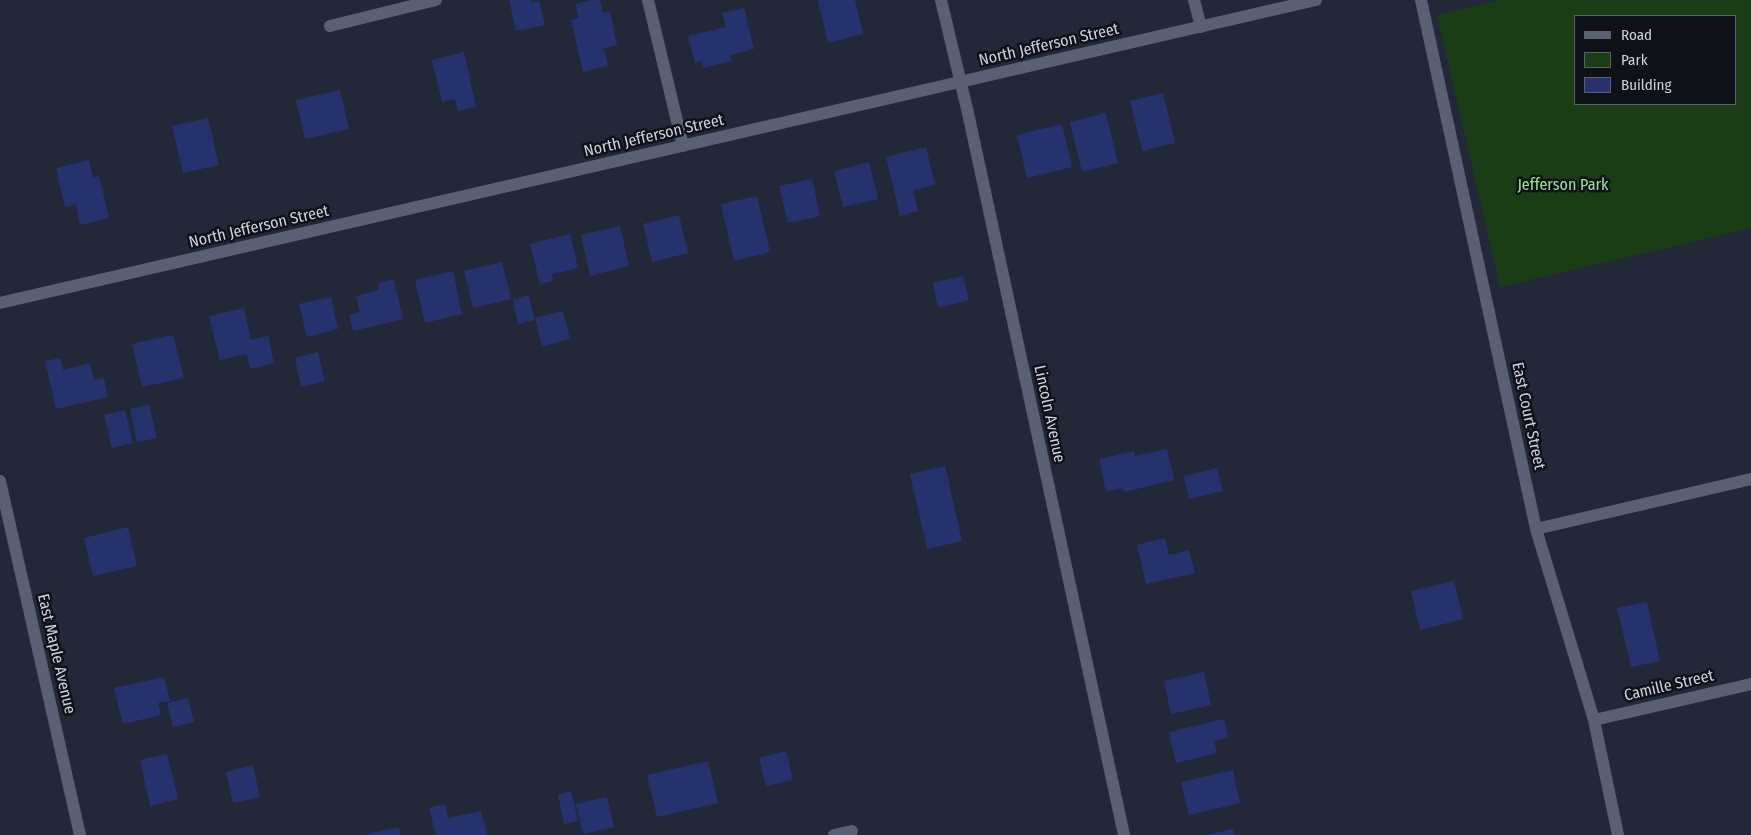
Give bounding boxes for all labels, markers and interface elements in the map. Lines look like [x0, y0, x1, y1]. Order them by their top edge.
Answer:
legend [1574, 15, 1736, 105]
street label: North Jefferson Street [977, 20, 1121, 70]
text: Road [1621, 26, 1652, 44]
text: Park [1621, 51, 1648, 69]
text: Building [1621, 76, 1672, 94]
street label: North Jefferson Street [582, 111, 726, 161]
park label: Jefferson Park [1517, 176, 1609, 196]
street label: North Jefferson Street [187, 202, 331, 252]
street label: East Court Street [1507, 361, 1549, 471]
street label: Lincoln Avenue [1029, 364, 1069, 464]
street label: East Maple Avenue [33, 592, 79, 716]
street label: Camille Street [1622, 666, 1716, 706]

